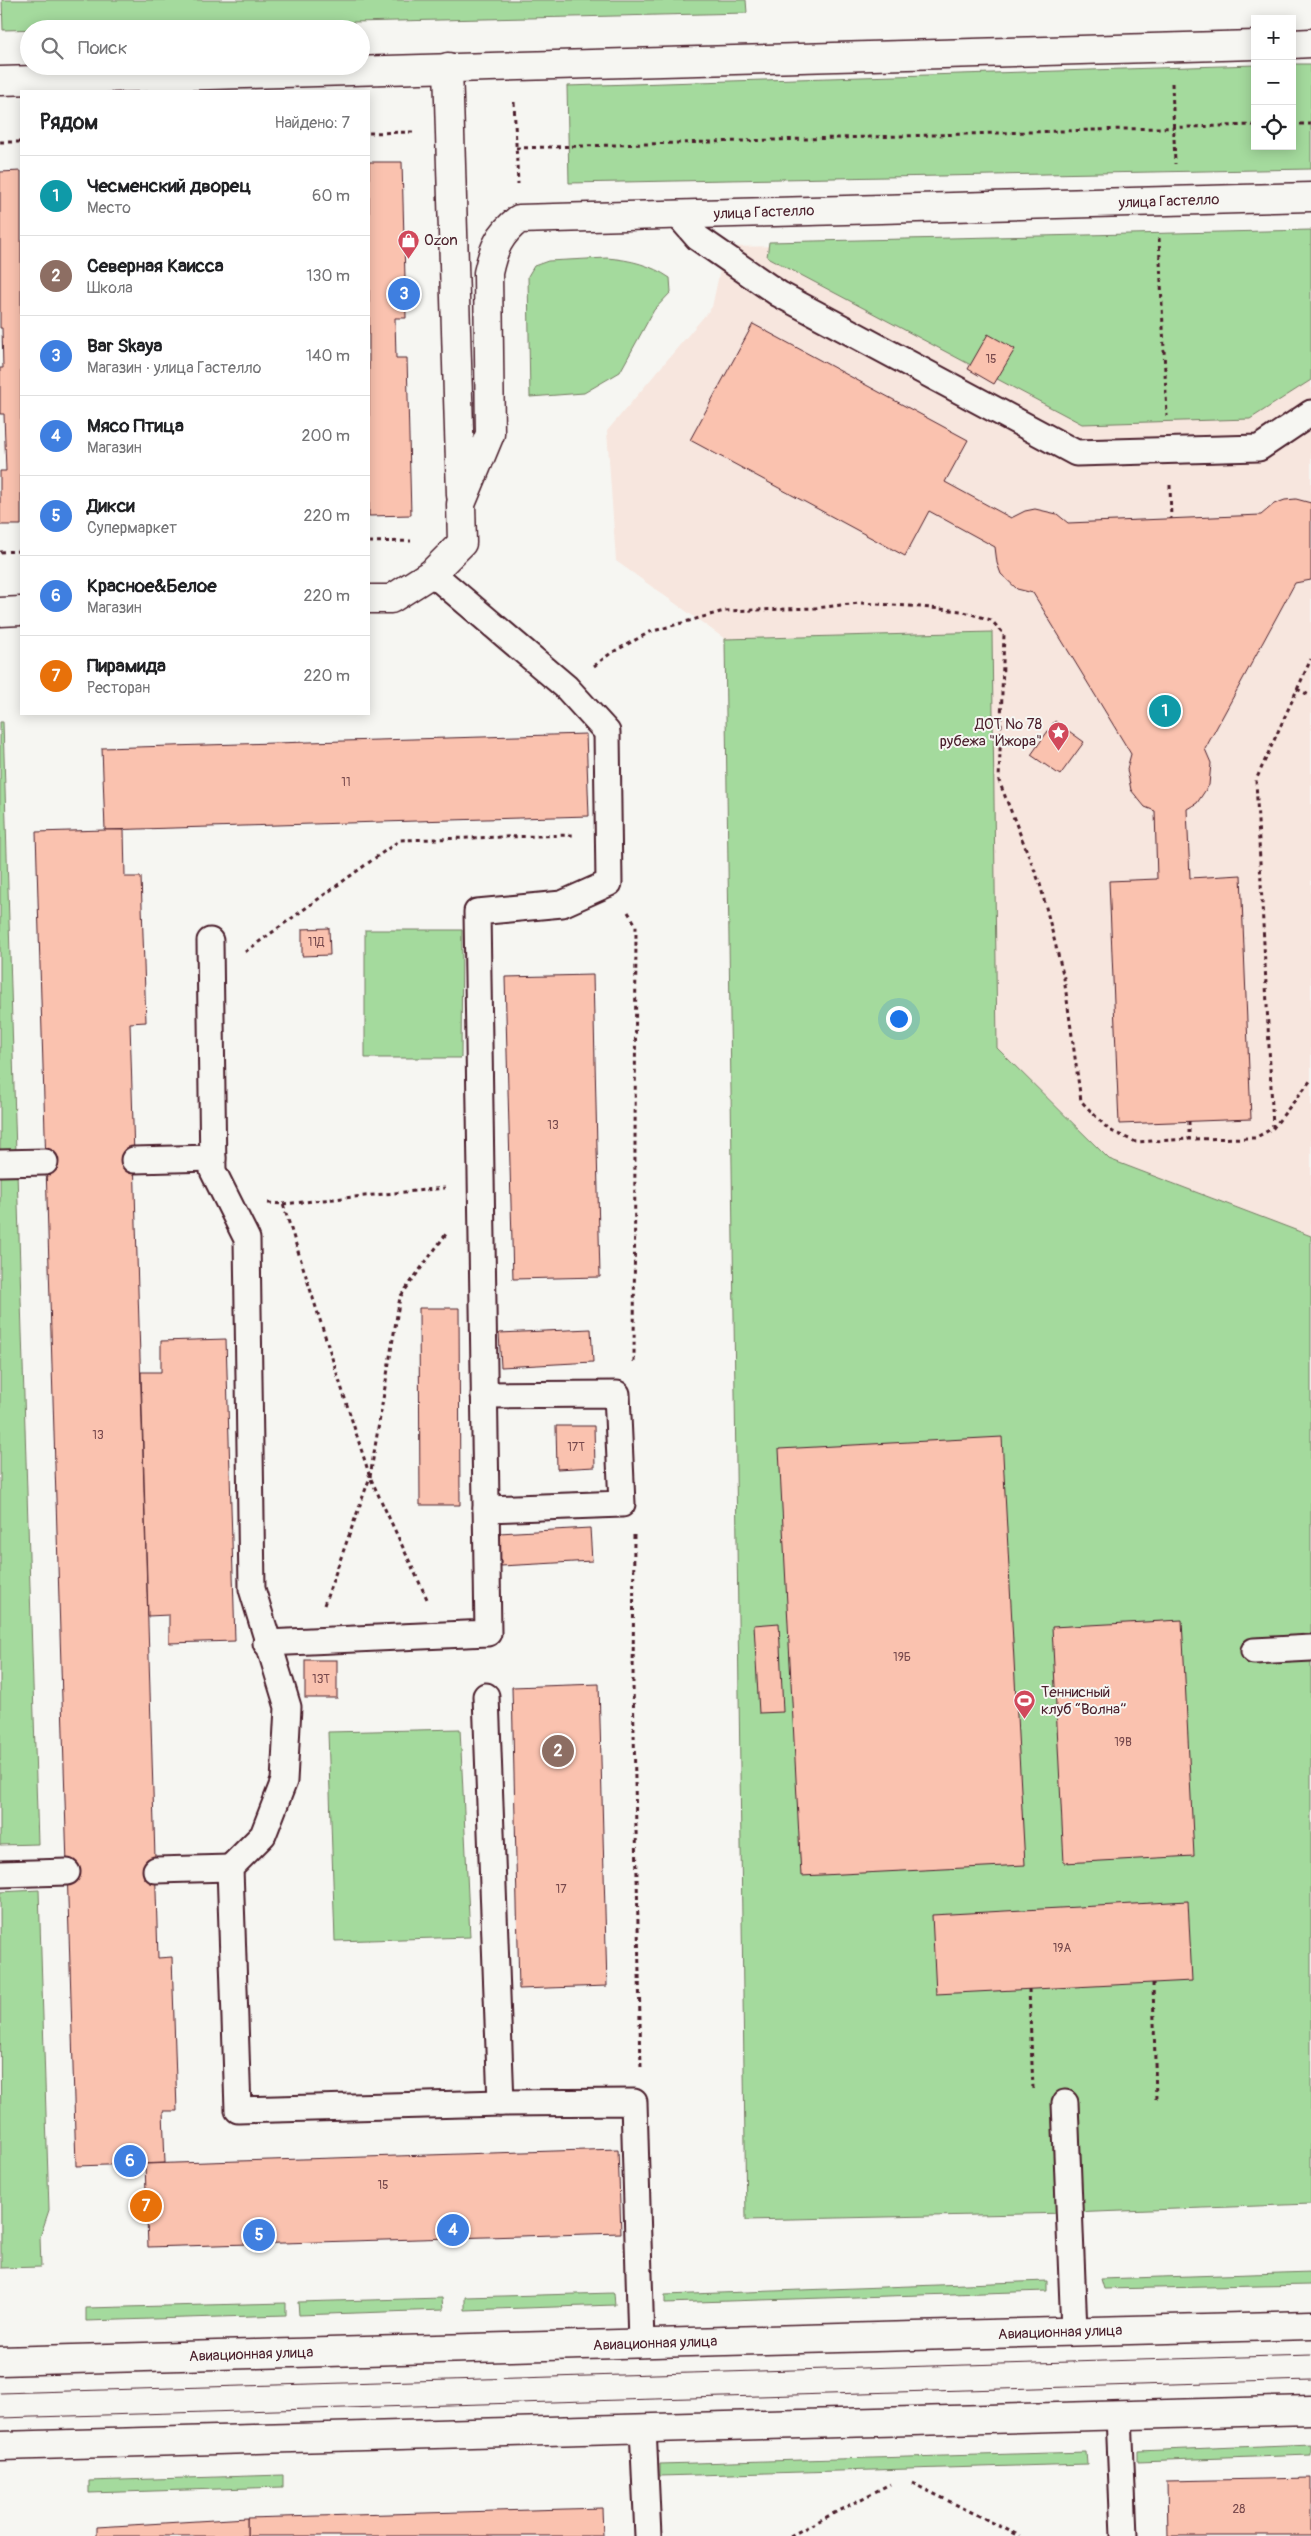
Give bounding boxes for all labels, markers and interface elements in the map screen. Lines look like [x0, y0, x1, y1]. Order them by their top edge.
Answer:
map controls [1251, 15, 1296, 150]
button: + [1251, 15, 1296, 60]
search box [20, 20, 370, 75]
icon: search [38, 34, 66, 62]
text: Поиск [78, 36, 128, 60]
button: − [1251, 60, 1296, 105]
button: locate [1251, 105, 1296, 150]
text: Рядом [40, 109, 98, 136]
text: Найдено: 7 [274, 113, 350, 133]
text: Чесменский дворец [87, 174, 251, 198]
text: 1 [53, 186, 59, 206]
text: 60 m [312, 186, 350, 206]
street label: улица Гастелло [1117, 190, 1220, 213]
text: Место [87, 198, 131, 218]
street label: улица Гастелло [712, 201, 815, 224]
shop icon: Ozon [396, 228, 420, 259]
place label: Ozon [424, 231, 458, 250]
text: Северная Каисса [87, 254, 224, 278]
text: 2 [52, 266, 60, 286]
text: 130 m [306, 266, 350, 286]
pin: 3 [388, 275, 420, 313]
text: Школа [87, 278, 133, 298]
text: Bar Skaya [87, 334, 162, 358]
text: 3 [52, 346, 60, 366]
text: 140 m [306, 346, 350, 366]
house number: 15 [985, 352, 997, 367]
text: Магазин · улица Гастелло [87, 358, 261, 378]
text: Мясо Птица [87, 414, 184, 438]
text: 4 [51, 426, 61, 446]
text: 200 m [302, 426, 350, 446]
text: Магазин [87, 438, 142, 458]
text: Дикси [87, 494, 135, 518]
text: 5 [52, 506, 60, 526]
text: 220 m [304, 506, 350, 526]
text: Супермаркет [87, 518, 177, 538]
text: Красное&Белое [87, 574, 217, 598]
text: 6 [51, 586, 61, 606]
text: 220 m [304, 586, 350, 606]
text: Магазин [87, 598, 142, 618]
text: Пирамида [87, 654, 166, 678]
text: 7 [52, 666, 60, 686]
text: 220 m [304, 666, 350, 686]
text: Ресторан [87, 678, 150, 698]
pin: 1 [1149, 692, 1181, 730]
place label: ДОТ № 78 рубежа "Ижора" [940, 715, 1042, 751]
place icon: ДОТ № 78 рубежа "Ижора" [1046, 721, 1070, 752]
house number: 11 [341, 775, 351, 790]
house number: 11Д [308, 935, 325, 950]
your location [886, 1006, 912, 1032]
house number: 13 [547, 1118, 559, 1133]
house number: 13 [92, 1428, 104, 1443]
house number: 17Т [567, 1440, 585, 1455]
house number: 19Б [893, 1650, 911, 1665]
house number: 13Т [312, 1672, 330, 1687]
place label: Теннисный клуб “Волна” [1041, 1683, 1126, 1719]
sports icon: Теннисный клуб “Волна” [1013, 1689, 1037, 1720]
pin: 2 [542, 1732, 574, 1770]
house number: 19В [1114, 1735, 1132, 1750]
house number: 17 [555, 1882, 567, 1897]
house number: 19А [1053, 1941, 1072, 1956]
pin: 6 [114, 2142, 146, 2180]
house number: 15 [377, 2178, 389, 2193]
pin: 7 [130, 2187, 162, 2225]
pin: 4 [437, 2211, 469, 2249]
pin: 5 [243, 2216, 275, 2254]
street label: Авиационная улица [997, 2321, 1123, 2344]
street label: Авиационная улица [592, 2332, 718, 2355]
street label: Авиационная улица [188, 2343, 314, 2366]
house number: 28 [1233, 2502, 1245, 2517]

